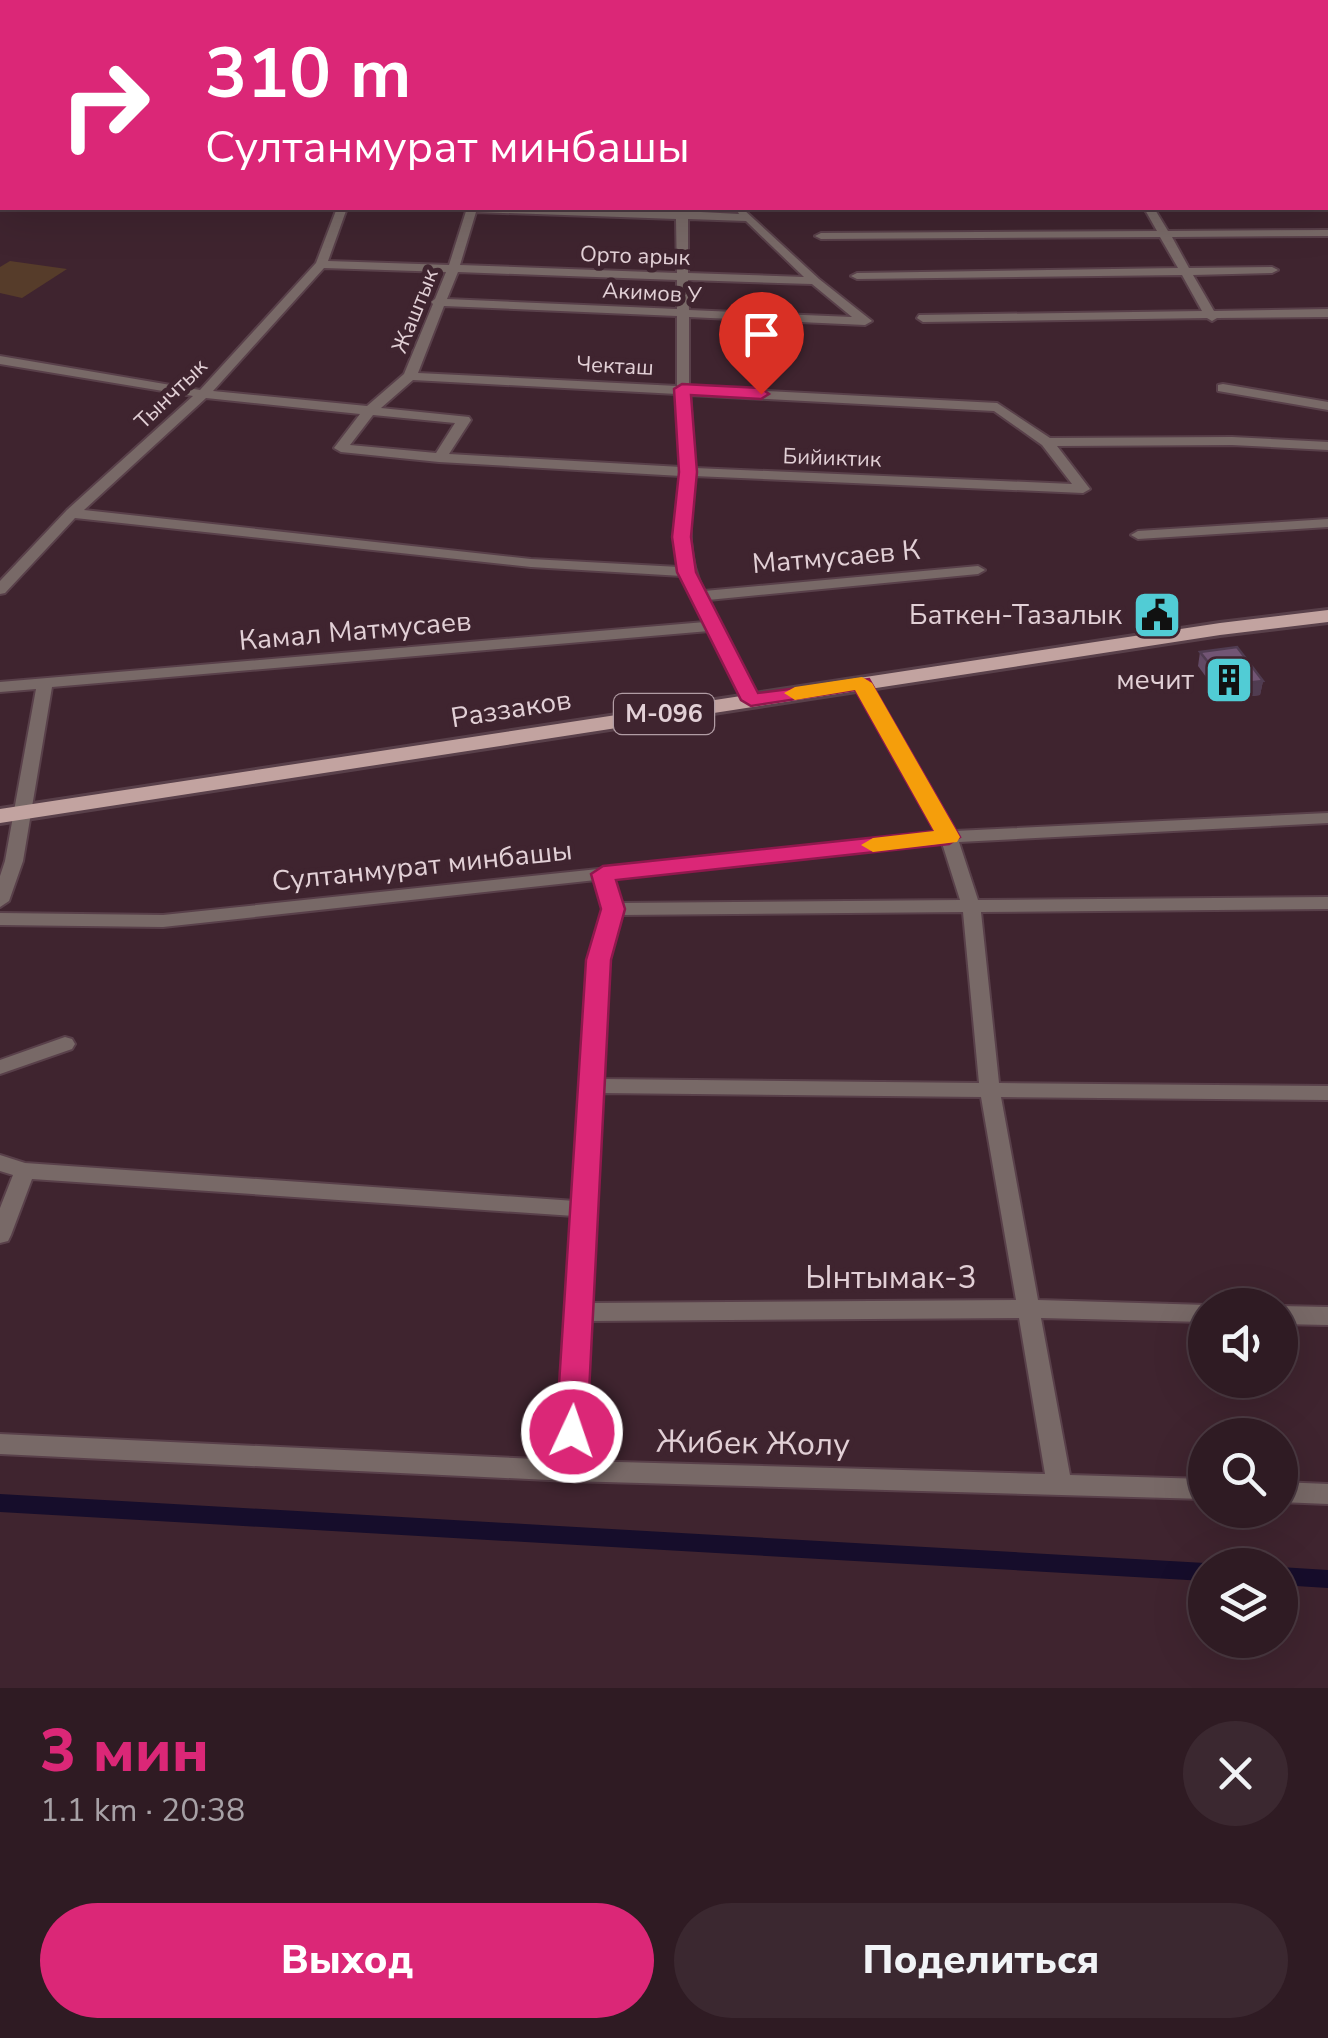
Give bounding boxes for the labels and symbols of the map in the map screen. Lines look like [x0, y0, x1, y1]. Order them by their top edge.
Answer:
street label: Орто арык [579, 239, 691, 273]
street label: Жаштык [385, 264, 446, 357]
street label: Акимов У [602, 275, 703, 311]
pin [719, 292, 804, 395]
street label: Чекташ [575, 349, 655, 383]
street label: Тынчтык [128, 352, 214, 436]
street label: Бийиктик [782, 441, 882, 475]
street label: Матмусаев К [750, 531, 922, 583]
public building icon: Баткен-Тазалык [1131, 589, 1183, 641]
place label: Баткен-Тазалык [909, 596, 1122, 634]
street label: Камал Матмусаев [237, 602, 473, 660]
building icon: мечит [1203, 654, 1255, 706]
place label: мечит [1116, 661, 1195, 699]
street label: Раззаков [448, 681, 574, 737]
road number: М-096 [614, 694, 714, 734]
street label: Султанмурат минбашы [270, 831, 574, 901]
street label: Ынтымак-3 [805, 1256, 977, 1299]
position arrow [520, 1380, 624, 1484]
street label: Жибек Жолу [656, 1420, 851, 1466]

